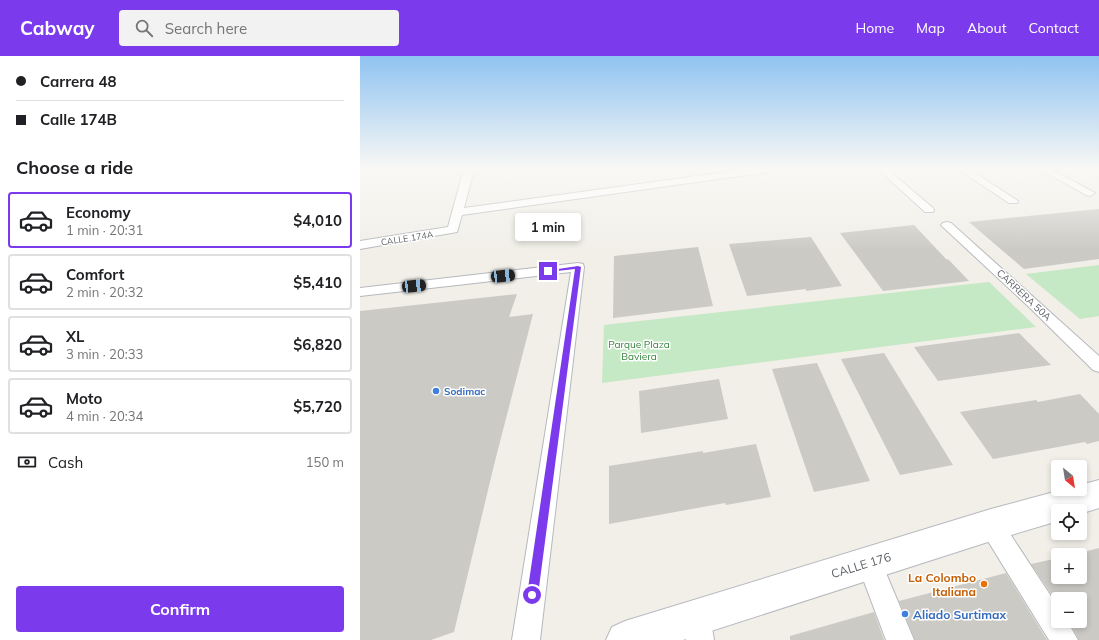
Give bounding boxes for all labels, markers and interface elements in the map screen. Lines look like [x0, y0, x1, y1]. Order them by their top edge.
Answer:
search box [119, 10, 399, 46]
text: Cabway [20, 16, 95, 40]
icon: search [133, 17, 155, 39]
text: Search here [165, 19, 247, 38]
text: Home [855, 19, 894, 37]
text: Map [916, 19, 945, 37]
text: About [967, 19, 1007, 37]
text: Contact [1029, 19, 1079, 37]
text: Carrera 48 [40, 72, 116, 91]
text: Calle 174B [40, 110, 117, 129]
text: Choose a ride [16, 156, 133, 179]
icon: car [18, 202, 54, 238]
text: Economy [66, 203, 131, 222]
text: $4,010 [293, 211, 342, 230]
callout: 1 min [515, 213, 581, 241]
text: 1 min [531, 219, 565, 235]
text: 1 min · 20:31 [66, 222, 143, 238]
street label: CALLE 174A [380, 228, 434, 248]
route end [539, 262, 557, 280]
icon: car [18, 264, 54, 300]
text: Comfort [66, 265, 124, 284]
street label: CARRERA 50A [994, 266, 1054, 324]
car [490, 269, 516, 283]
text: $5,410 [293, 273, 342, 292]
car [401, 279, 427, 293]
text: 2 min · 20:32 [66, 284, 143, 300]
icon: car [18, 326, 54, 362]
text: XL [66, 327, 84, 346]
text: $6,820 [293, 335, 342, 354]
park label: Parque Plaza Baviera [608, 338, 670, 363]
text: 3 min · 20:33 [66, 346, 143, 362]
place label: Sodimac [444, 385, 485, 398]
marker: Sodimac [431, 386, 441, 396]
icon: car [18, 388, 54, 424]
text: Moto [66, 389, 102, 408]
text: $5,720 [293, 397, 342, 416]
text: 4 min · 20:34 [66, 408, 143, 424]
icon: cash [16, 451, 38, 473]
text: Cash [48, 453, 83, 472]
text: 150 m [306, 454, 344, 470]
north arrow [1051, 460, 1087, 496]
map controls [1051, 460, 1087, 628]
button: locate [1051, 504, 1087, 540]
button: + [1051, 548, 1087, 584]
street label: CALLE 176 [829, 549, 893, 581]
place label: La Colombo Italiana [908, 570, 976, 599]
marker: La Colombo Italiana [979, 579, 989, 589]
button: Confirm [16, 586, 344, 632]
route start [523, 586, 541, 604]
button: − [1051, 592, 1087, 628]
place label: Aliado Surtimax [913, 607, 1006, 622]
marker: Aliado Surtimax [900, 609, 910, 619]

